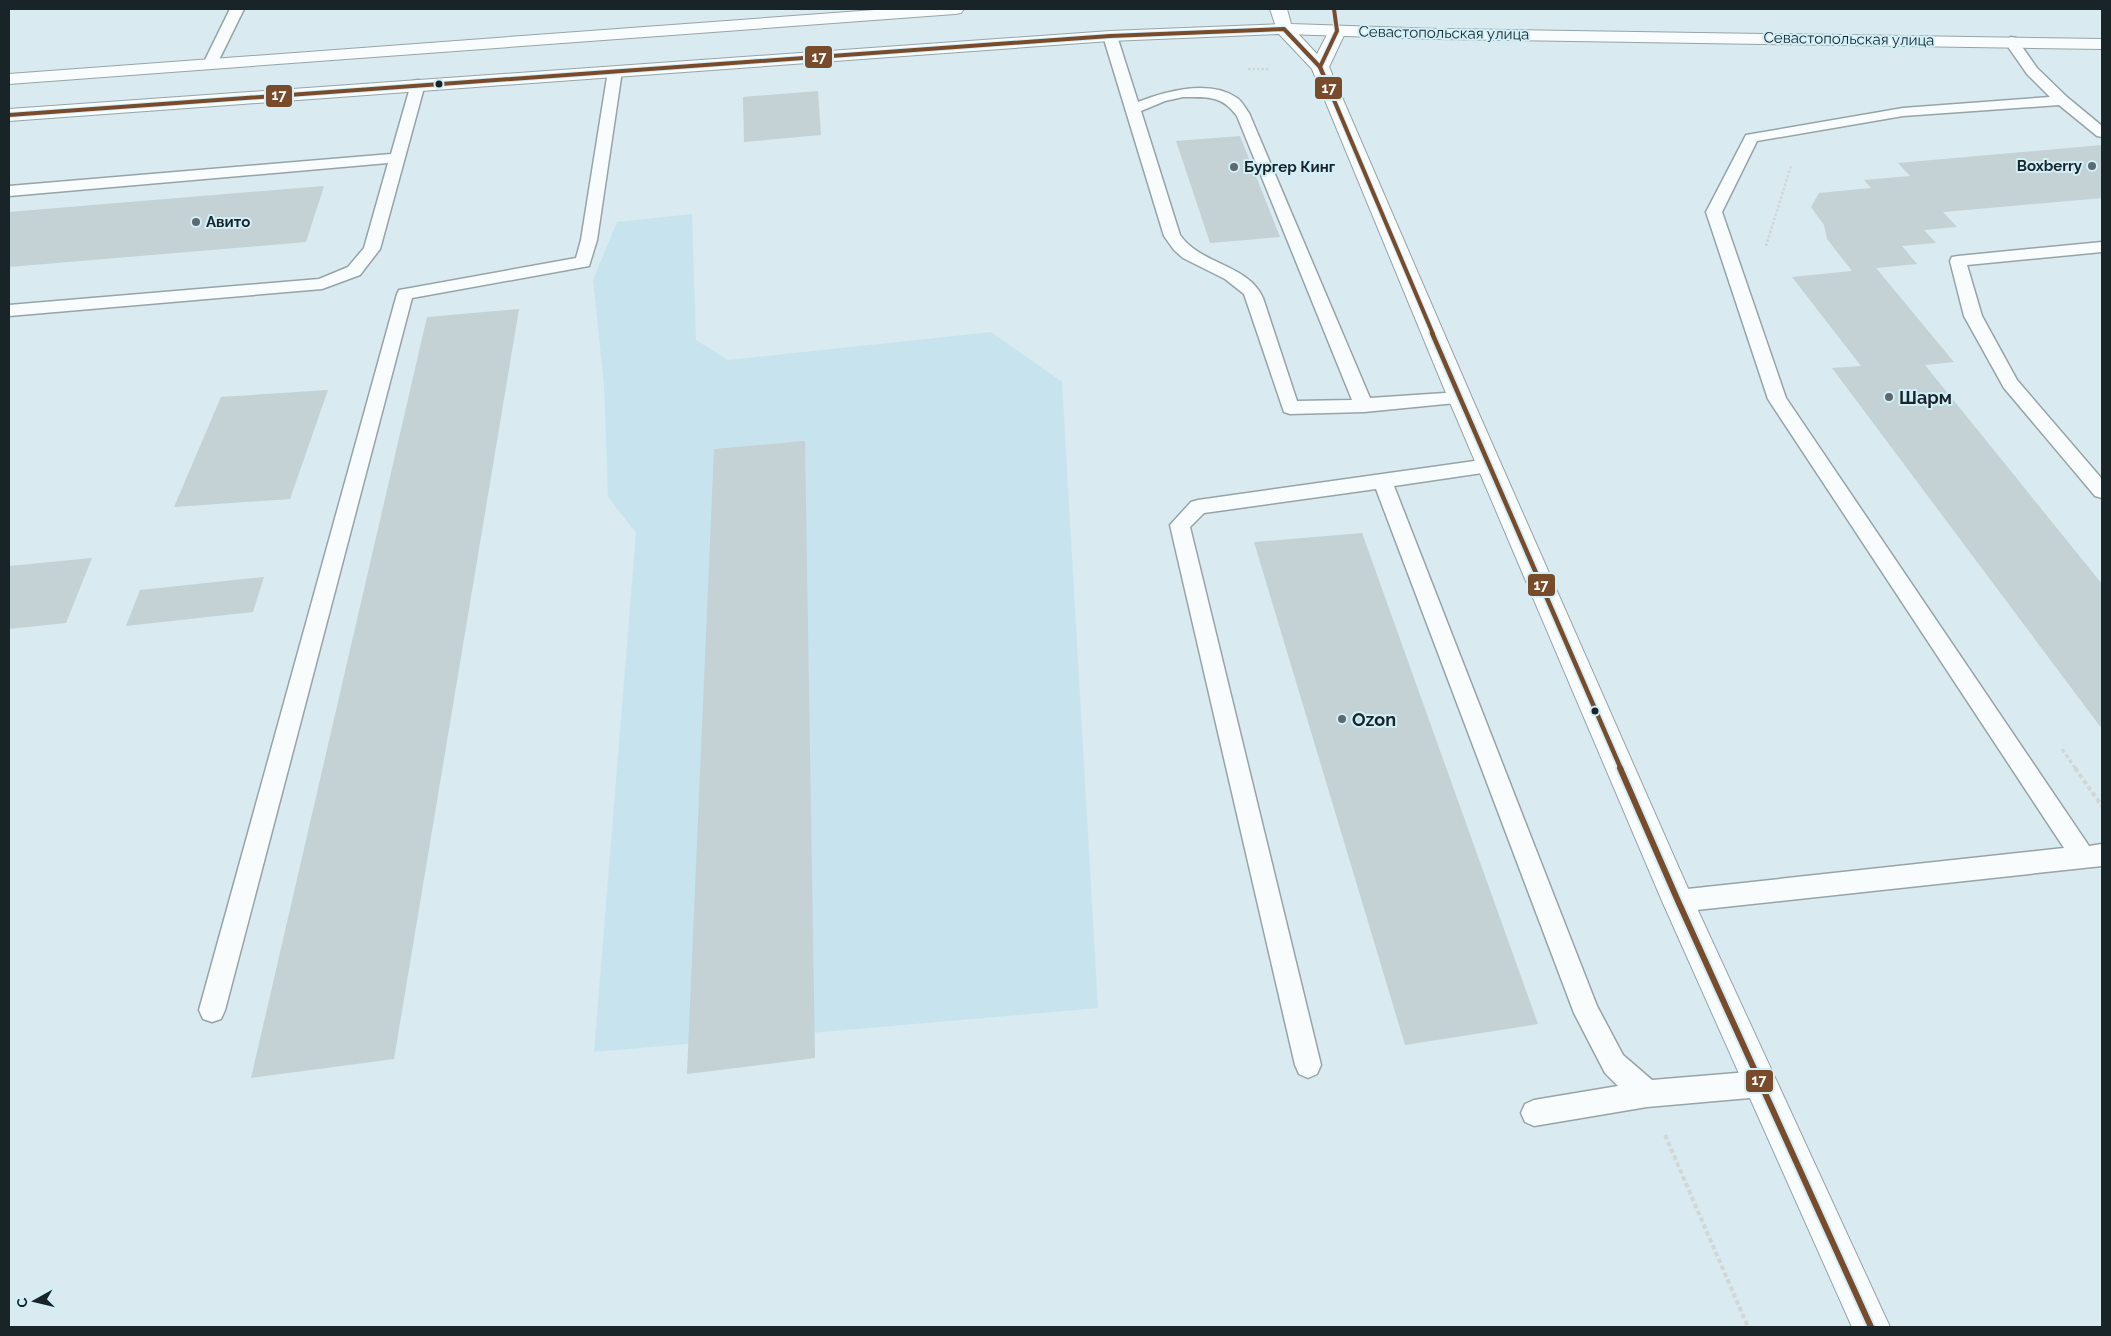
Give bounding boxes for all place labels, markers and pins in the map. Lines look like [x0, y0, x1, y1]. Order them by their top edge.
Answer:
unlabelled marker [434, 79, 444, 89]
place label: Boxberry [2017, 157, 2083, 175]
place label: Бургер Кинг [1244, 158, 1336, 176]
marker: Boxberry [2086, 160, 2098, 172]
marker: Бургер Кинг [1228, 161, 1240, 173]
place label: Авито [206, 213, 250, 231]
marker: Авито [190, 216, 202, 228]
place label: Шарм [1899, 387, 1952, 408]
marker: Шарм [1883, 391, 1895, 403]
unlabelled marker [1590, 706, 1600, 716]
place label: Ozon [1352, 709, 1396, 730]
marker: Ozon [1336, 713, 1348, 725]

